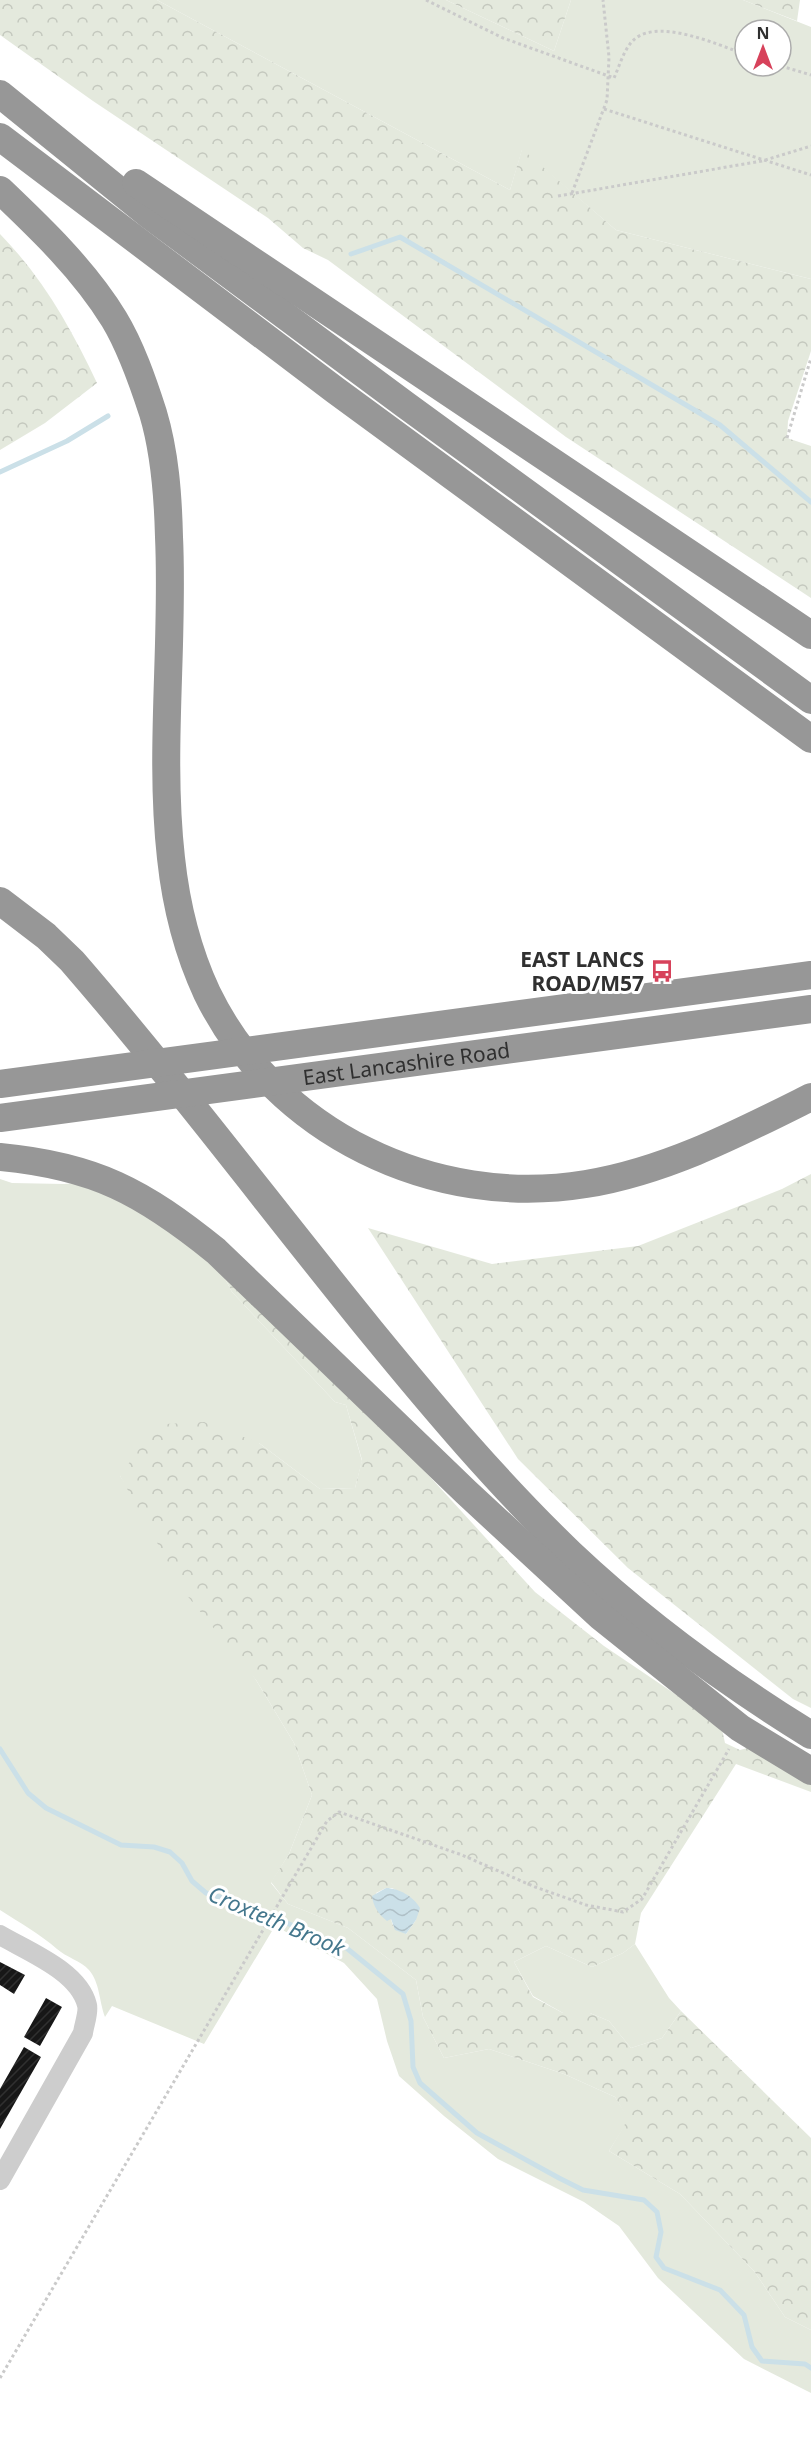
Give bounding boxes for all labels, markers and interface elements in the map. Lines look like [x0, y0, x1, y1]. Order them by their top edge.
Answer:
north arrow [733, 18, 793, 78]
text: N [756, 22, 770, 44]
place label: EAST LANCS ROAD/M57 [520, 945, 644, 997]
bus stop icon: EAST LANCS ROAD/M57 [649, 958, 675, 984]
street label: East Lancashire Road [301, 1036, 512, 1091]
water label: Croxteth Brook [204, 1878, 351, 1963]

